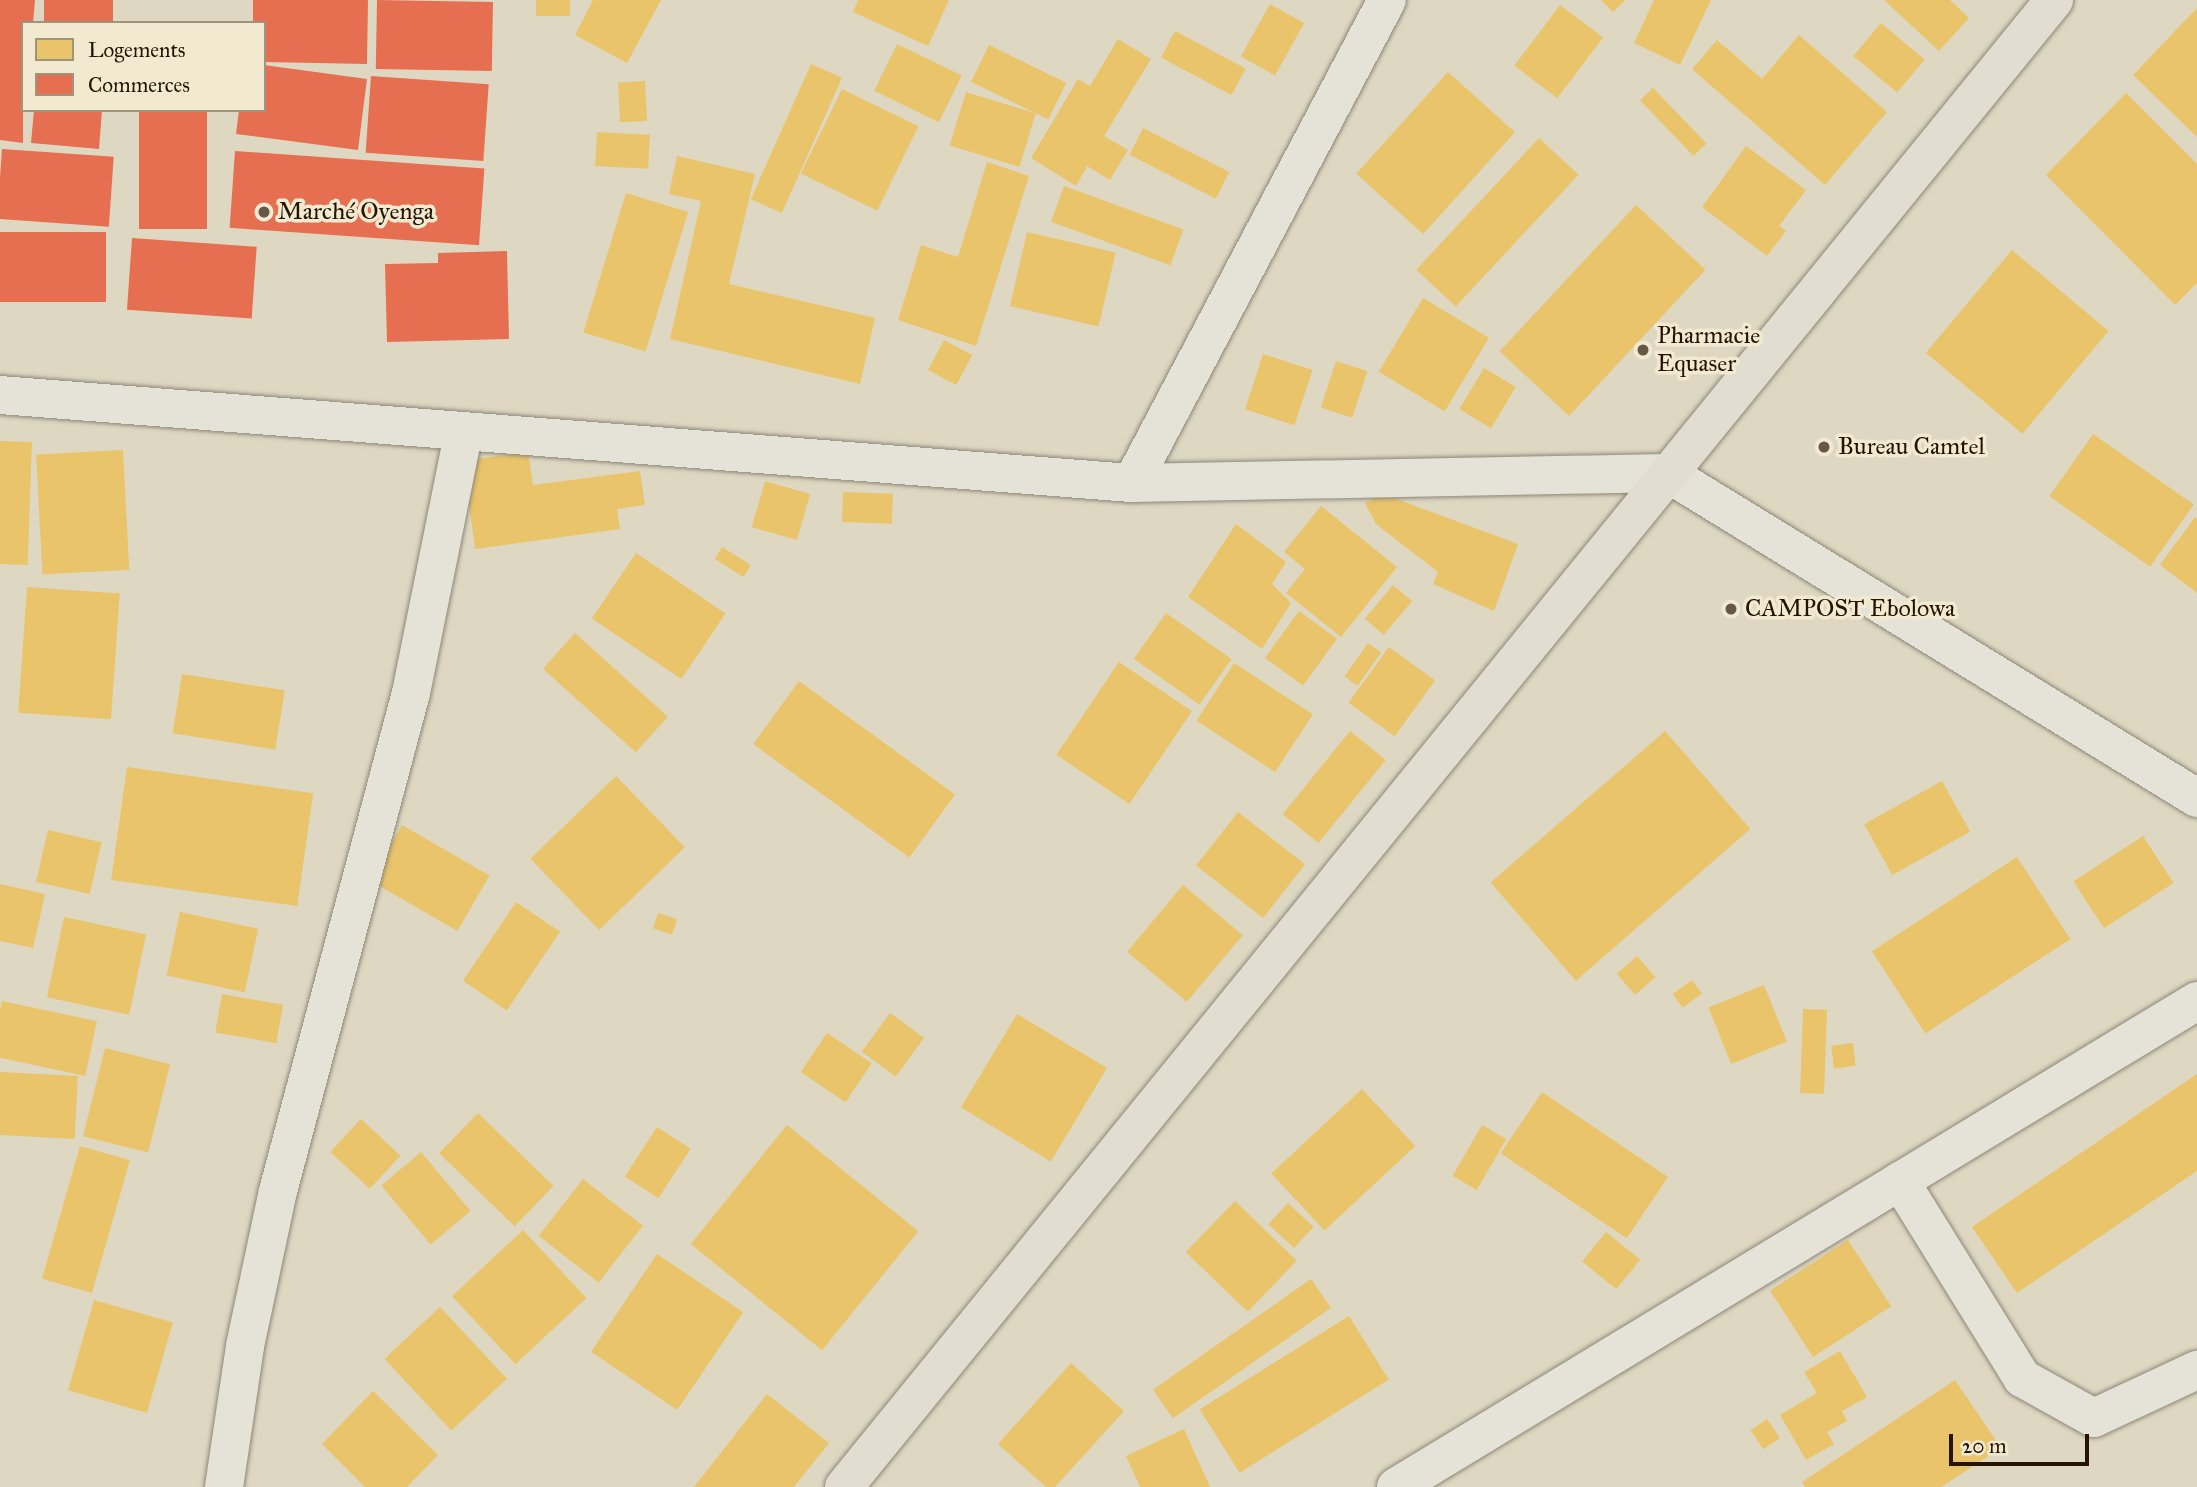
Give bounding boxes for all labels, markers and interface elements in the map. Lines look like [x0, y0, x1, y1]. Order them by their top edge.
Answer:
legend [21, 21, 266, 112]
text: Logements [88, 37, 185, 63]
text: Commerces [88, 72, 190, 98]
place label: Marché Oyenga [278, 198, 434, 226]
marker: Marché Oyenga [256, 204, 272, 220]
place label: Pharmacie Equaser [1657, 322, 1760, 378]
marker: Pharmacie Equaser [1635, 342, 1651, 358]
place label: Bureau Camtel [1838, 433, 1985, 461]
marker: Bureau Camtel [1816, 439, 1832, 455]
place label: CAMPOST Ebolowa [1745, 595, 1955, 623]
marker: CAMPOST Ebolowa [1723, 601, 1739, 617]
scale bar [1952, 1420, 2092, 1464]
text: 20 m [1962, 1433, 2007, 1459]

